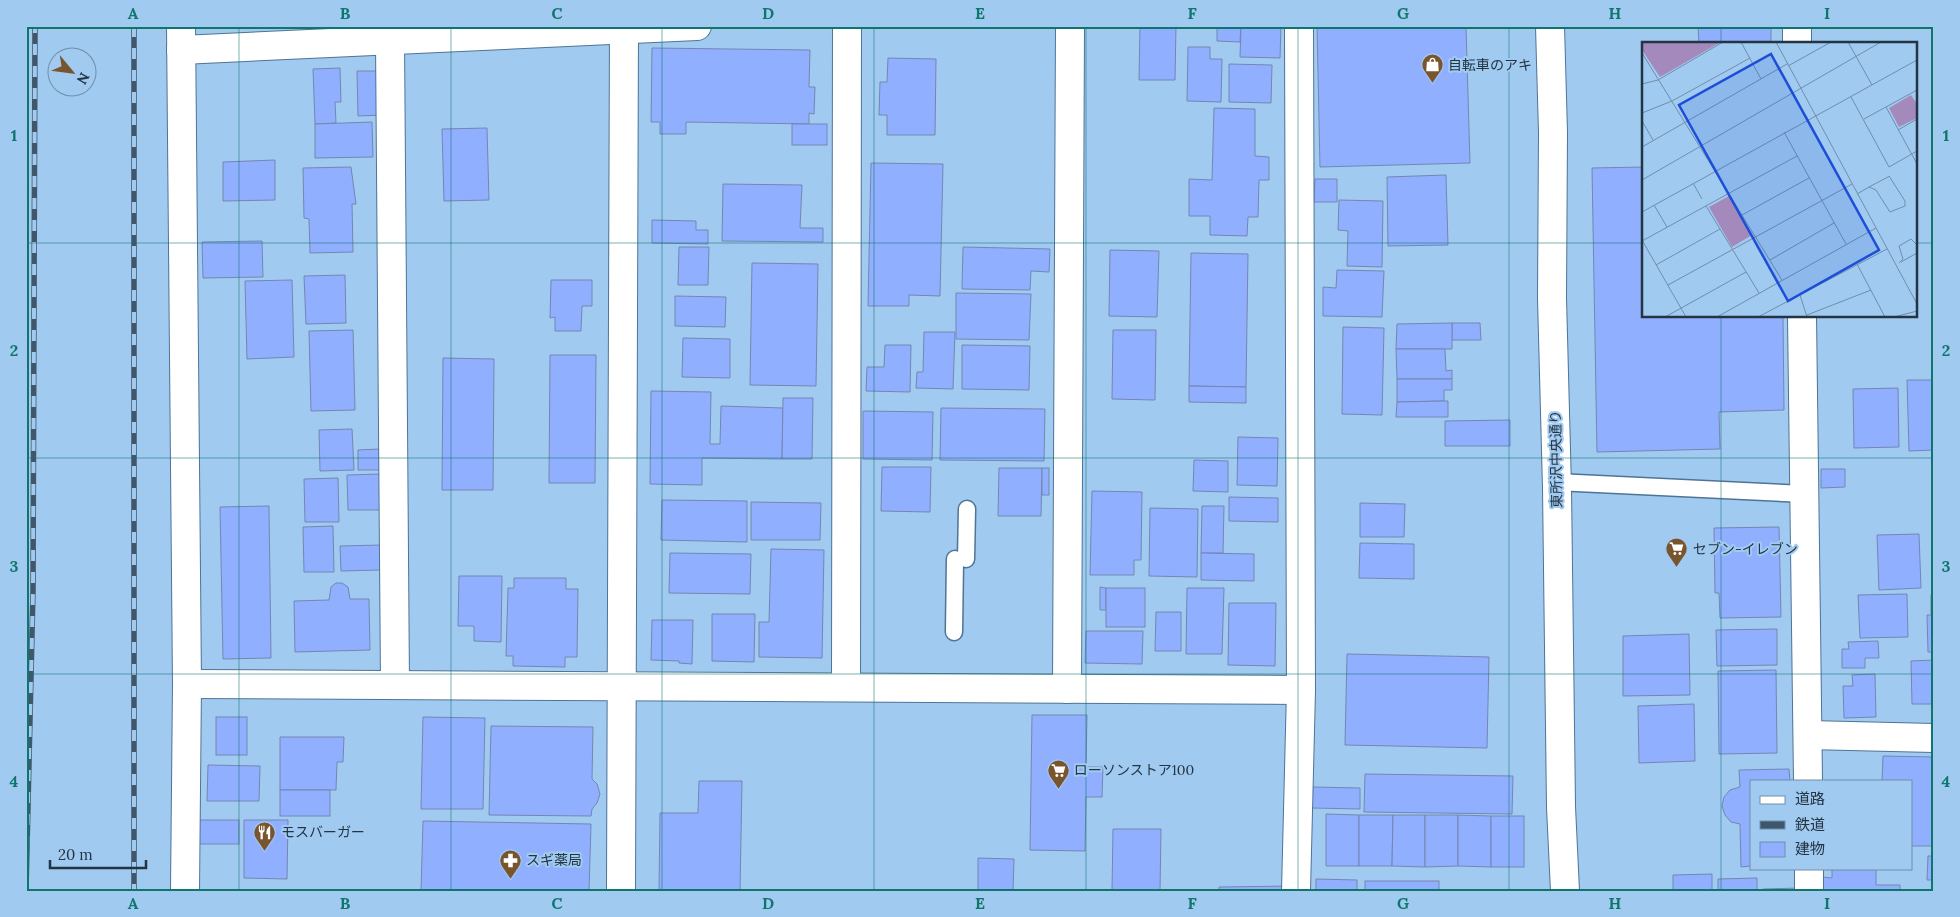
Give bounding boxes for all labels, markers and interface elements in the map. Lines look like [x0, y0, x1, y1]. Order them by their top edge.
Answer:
text: A [128, 3, 139, 23]
text: B [340, 3, 351, 23]
text: C [551, 3, 563, 23]
text: D [762, 3, 774, 23]
text: E [975, 3, 985, 23]
text: F [1187, 3, 1197, 23]
text: G [1397, 3, 1409, 23]
text: H [1609, 3, 1622, 23]
text: I [1824, 3, 1830, 23]
inset map [1642, 42, 1918, 318]
north arrow [48, 48, 98, 98]
shop icon: 自転車のアキ [1420, 53, 1444, 84]
place label: 自転車のアキ [1448, 56, 1532, 74]
text: N [73, 69, 94, 88]
text: 1 [11, 125, 17, 145]
text: 1 [1943, 125, 1949, 145]
text: 2 [10, 340, 18, 360]
text: 2 [1942, 340, 1950, 360]
street label: 東所沢中央通り [1546, 410, 1566, 508]
supermarket icon: セブン-イレブン [1665, 537, 1689, 568]
place label: セブン-イレブン [1693, 540, 1798, 558]
text: 3 [10, 556, 19, 576]
text: 3 [1942, 556, 1951, 576]
supermarket icon: ローソンストア100 [1046, 758, 1070, 789]
place label: ローソンストア100 [1074, 761, 1194, 779]
text: 4 [10, 771, 19, 791]
text: 4 [1942, 771, 1951, 791]
legend [1750, 780, 1912, 870]
text: 道路 [1795, 789, 1825, 808]
text: 鉄道 [1795, 815, 1825, 834]
restaurant icon: モスバーガー [253, 820, 277, 851]
place label: モスバーガー [281, 823, 365, 841]
scale bar [50, 837, 146, 869]
text: 建物 [1795, 839, 1825, 858]
text: 20 m [58, 845, 93, 864]
pharmacy icon: スギ薬局 [498, 848, 522, 879]
place label: スギ薬局 [526, 851, 582, 869]
text: A [128, 893, 139, 913]
text: B [340, 893, 351, 913]
text: C [551, 893, 563, 913]
text: D [762, 893, 774, 913]
text: E [975, 893, 985, 913]
text: F [1187, 893, 1197, 913]
text: G [1397, 893, 1409, 913]
text: H [1609, 893, 1622, 913]
text: I [1824, 893, 1830, 913]

